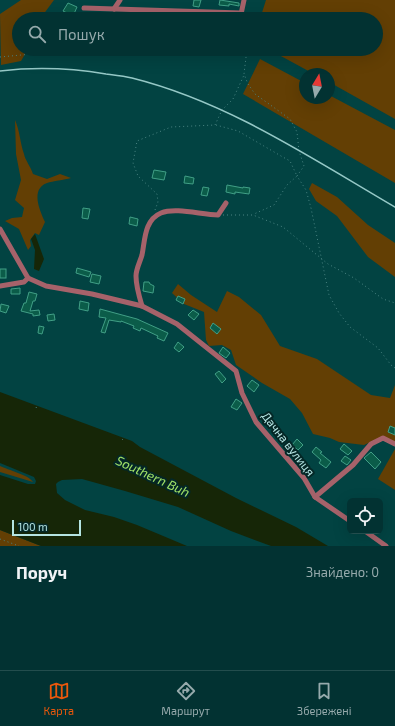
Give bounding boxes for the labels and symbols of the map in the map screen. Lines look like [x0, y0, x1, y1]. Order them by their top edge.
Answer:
north arrow [299, 68, 335, 104]
street label: Дачна вулиця [259, 409, 318, 479]
water label: Southern Buh [113, 452, 193, 500]
scale bar [12, 518, 81, 537]

